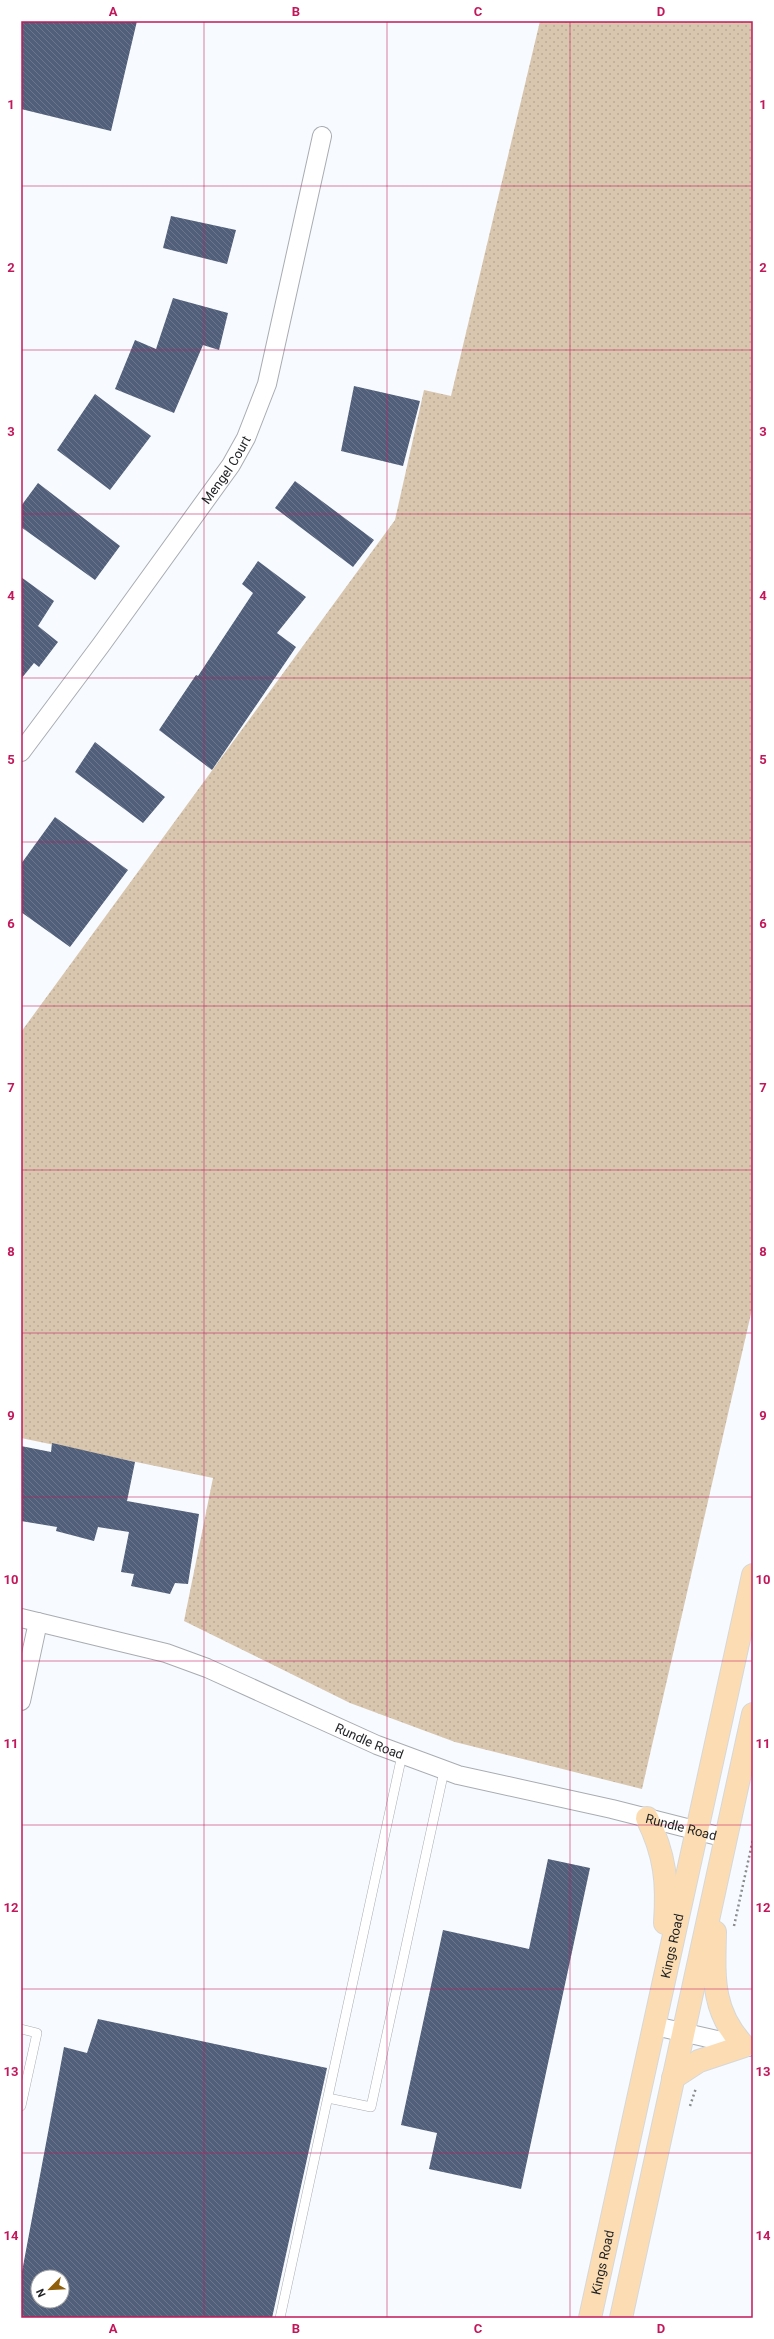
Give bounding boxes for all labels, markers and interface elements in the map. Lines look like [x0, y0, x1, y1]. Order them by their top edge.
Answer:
text: A [109, 4, 118, 19]
text: B [292, 4, 300, 19]
text: C [474, 4, 483, 19]
text: D [657, 4, 665, 19]
text: 1 [7, 97, 15, 112]
text: 1 [759, 97, 767, 112]
text: 2 [7, 260, 15, 275]
text: 2 [759, 260, 767, 275]
text: 3 [7, 424, 15, 439]
text: 3 [759, 424, 767, 439]
street label: Mengel Court [199, 433, 254, 507]
text: 4 [7, 588, 15, 603]
text: 4 [759, 588, 767, 603]
text: 5 [7, 752, 15, 767]
text: 5 [759, 752, 767, 767]
text: 6 [7, 916, 15, 931]
text: 6 [759, 916, 767, 931]
text: 7 [7, 1080, 15, 1095]
text: 7 [759, 1080, 767, 1095]
text: 8 [7, 1244, 15, 1259]
text: 8 [759, 1244, 767, 1259]
text: 9 [7, 1408, 15, 1423]
text: 9 [759, 1408, 767, 1423]
text: 10 [4, 1572, 18, 1587]
text: 10 [756, 1572, 770, 1587]
street label: Rundle Road [333, 1720, 406, 1762]
text: 11 [4, 1736, 18, 1751]
text: 11 [756, 1736, 770, 1751]
street label: Rundle Road [644, 1811, 718, 1843]
text: 12 [4, 1900, 18, 1915]
text: 12 [756, 1900, 770, 1915]
street label: Kings Road [658, 1912, 686, 1980]
text: 13 [4, 2064, 18, 2079]
text: 13 [756, 2064, 770, 2079]
text: 14 [4, 2228, 19, 2243]
text: 14 [756, 2228, 771, 2243]
street label: Kings Road [588, 2229, 617, 2296]
north arrow [30, 2269, 70, 2309]
text: N [34, 2286, 49, 2299]
text: A [109, 2321, 118, 2336]
text: B [292, 2321, 300, 2336]
text: C [474, 2321, 483, 2336]
text: D [657, 2321, 665, 2336]

